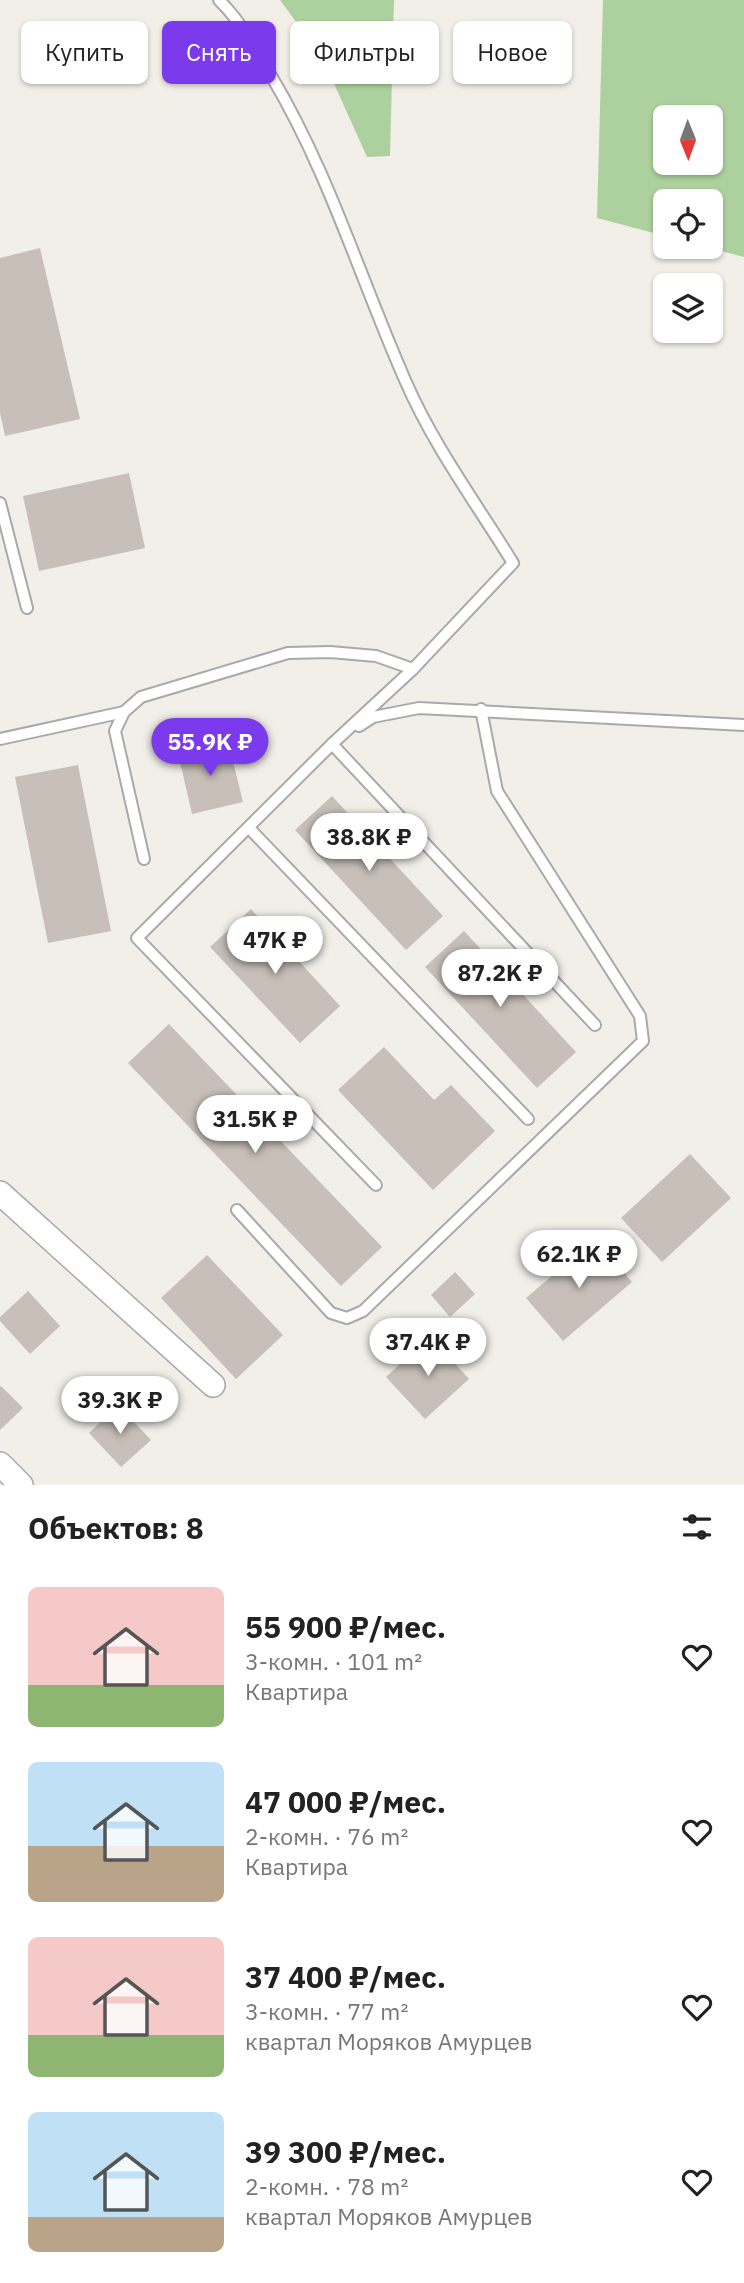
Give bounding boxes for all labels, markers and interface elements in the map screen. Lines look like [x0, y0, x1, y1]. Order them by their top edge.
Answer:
chip: Купить [21, 21, 148, 84]
chip: Снять [162, 21, 276, 84]
chip: Фильтры [290, 21, 439, 84]
chip: Новое [453, 21, 572, 84]
north arrow [653, 105, 723, 175]
map controls [653, 105, 723, 343]
button: locate [653, 189, 723, 259]
button: layers [653, 273, 723, 343]
pin: 55.9K ₽ [145, 718, 275, 778]
text: 55.9K ₽ [167, 726, 253, 756]
pin: 38.8K ₽ [304, 814, 434, 873]
text: 38.8K ₽ [326, 821, 412, 851]
pin: 47K ₽ [226, 916, 324, 976]
text: 47K ₽ [243, 924, 307, 954]
pin: 87.2K ₽ [435, 950, 565, 1009]
text: 87.2K ₽ [457, 957, 543, 987]
pin: 31.5K ₽ [190, 1096, 320, 1155]
text: 31.5K ₽ [212, 1103, 298, 1133]
pin: 62.1K ₽ [514, 1230, 644, 1290]
text: 62.1K ₽ [536, 1238, 622, 1268]
pin: 37.4K ₽ [363, 1318, 493, 1378]
text: 37.4K ₽ [385, 1326, 471, 1356]
pin: 39.3K ₽ [55, 1376, 185, 1436]
text: 39.3K ₽ [77, 1384, 163, 1414]
text: Объектов: 8 [28, 1508, 204, 1547]
icon: filters [678, 1508, 716, 1546]
text: 55 900 ₽/мес. [245, 1607, 446, 1646]
icon: home [84, 1615, 168, 1699]
icon: heart [678, 1638, 716, 1676]
text: 3-комн. · 101 m² [245, 1646, 422, 1676]
text: Квартира [245, 1676, 348, 1706]
text: 47 000 ₽/мес. [245, 1782, 446, 1821]
icon: home [84, 1790, 168, 1874]
icon: heart [678, 1813, 716, 1851]
text: 2-комн. · 76 m² [245, 1821, 408, 1851]
text: Квартира [245, 1851, 348, 1881]
text: 37 400 ₽/мес. [245, 1957, 446, 1996]
icon: home [84, 1965, 168, 2049]
icon: heart [678, 1988, 716, 2026]
text: 3-комн. · 77 m² [245, 1996, 408, 2026]
text: квартал Моряков Амурцев [245, 2026, 533, 2056]
text: 39 300 ₽/мес. [245, 2132, 446, 2171]
icon: home [84, 2140, 168, 2224]
icon: heart [678, 2163, 716, 2201]
text: 2-комн. · 78 m² [245, 2171, 408, 2201]
text: квартал Моряков Амурцев [245, 2201, 533, 2231]

